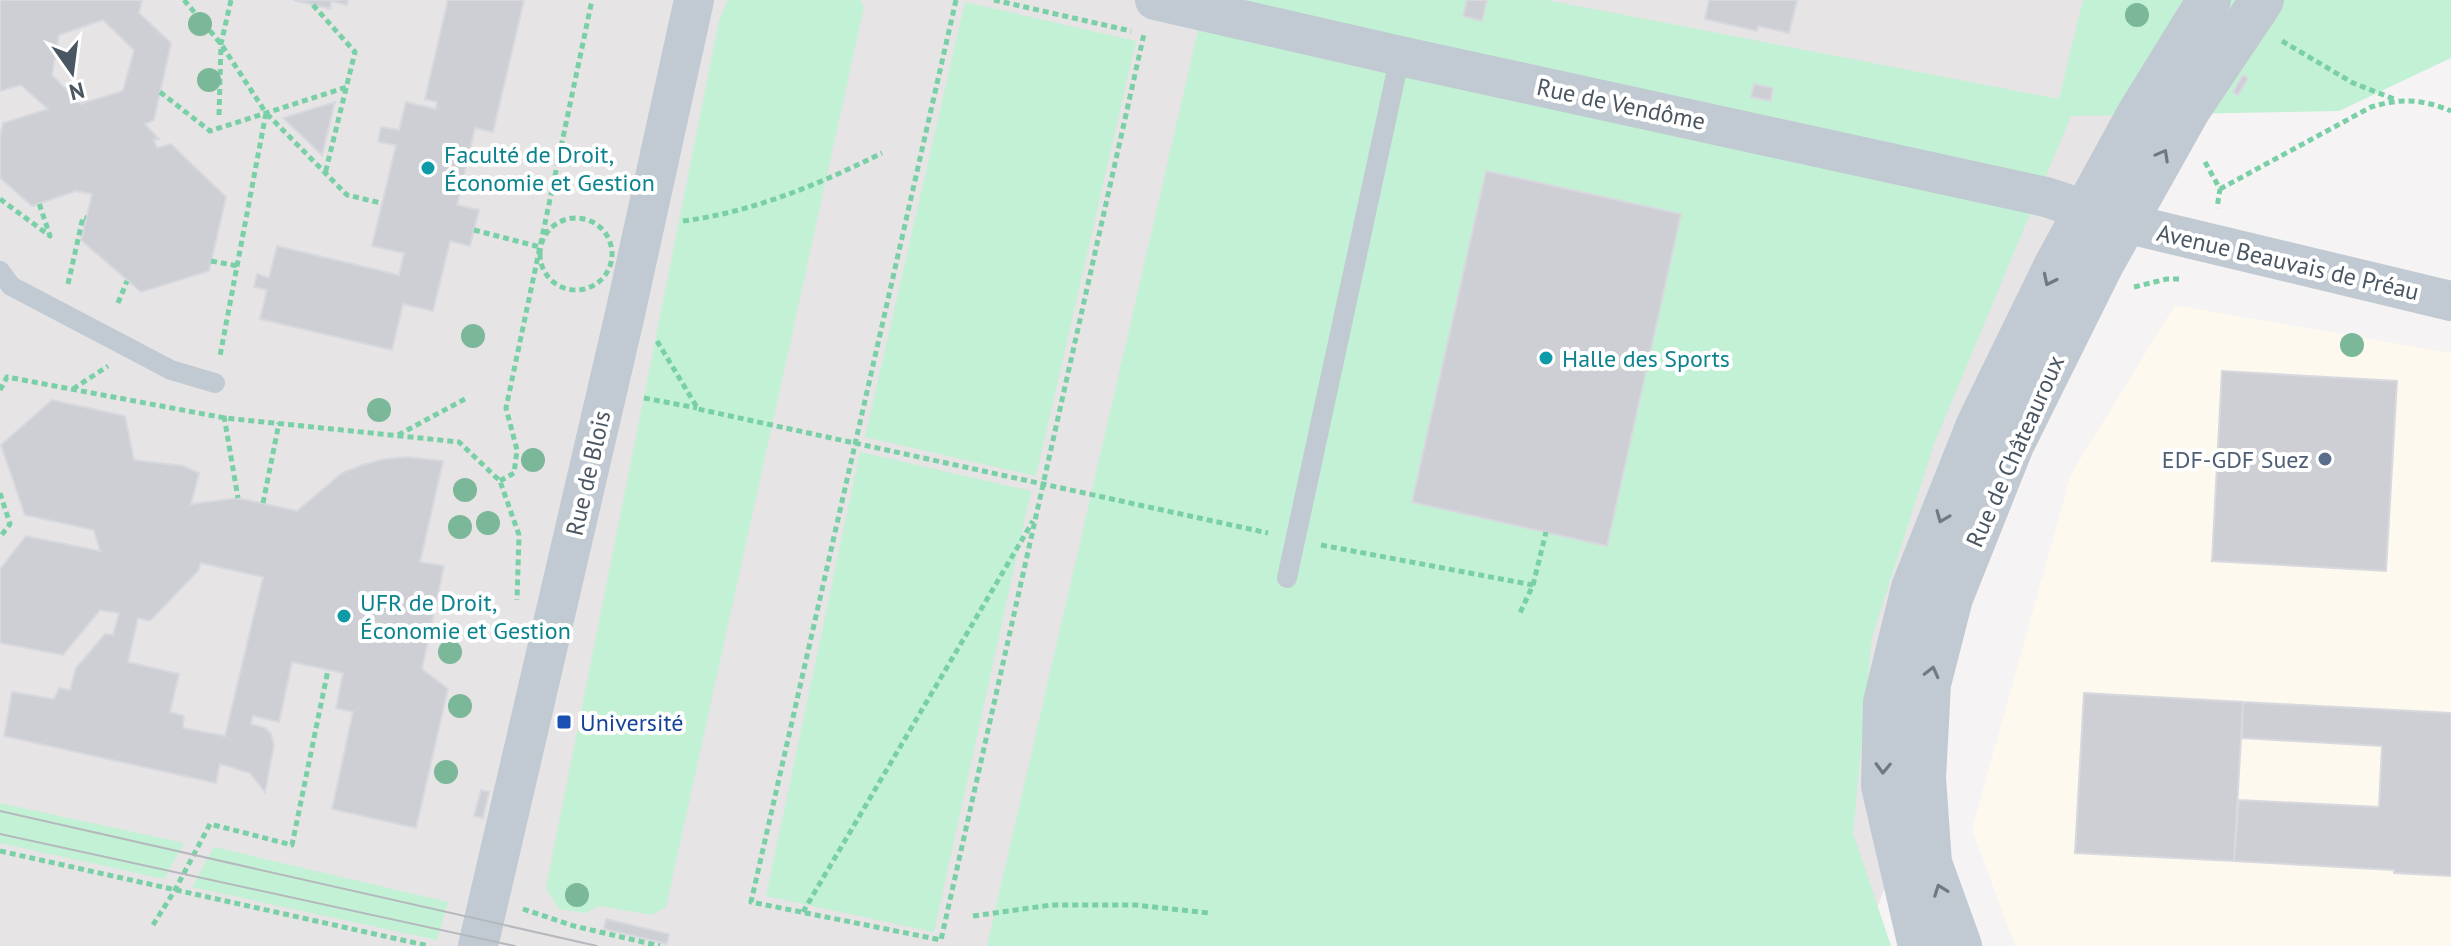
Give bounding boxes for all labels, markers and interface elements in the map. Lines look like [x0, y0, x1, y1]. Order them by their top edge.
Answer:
north arrow [32, 32, 112, 112]
street label: Rue de Vendôme [1534, 71, 1708, 137]
text: N [66, 76, 87, 107]
place label: Faculté de Droit, Économie et Gestion [444, 139, 655, 198]
one-way arrow [2154, 149, 2169, 163]
marker: Faculté de Droit, Économie et Gestion [419, 159, 437, 177]
street label: Avenue Beauvais de Préau [2154, 217, 2422, 307]
one-way arrow [2043, 271, 2059, 286]
place label: Halle des Sports [1562, 343, 1730, 374]
marker: Halle des Sports [1537, 349, 1555, 367]
street label: Rue de Châteauroux [1959, 350, 2071, 552]
street label: Rue de Blois [559, 407, 617, 539]
place label: EDF-GDF Suez [2162, 444, 2309, 475]
marker: EDF-GDF Suez [2316, 450, 2334, 468]
one-way arrow [1935, 509, 1952, 523]
place label: UFR de Droit, Économie et Gestion [360, 587, 571, 646]
marker: UFR de Droit, Économie et Gestion [335, 607, 353, 625]
one-way arrow [1923, 665, 1940, 679]
place label: Université [580, 707, 683, 738]
marker: Université [555, 713, 573, 731]
one-way arrow [1875, 762, 1892, 775]
one-way arrow [1933, 884, 1950, 898]

